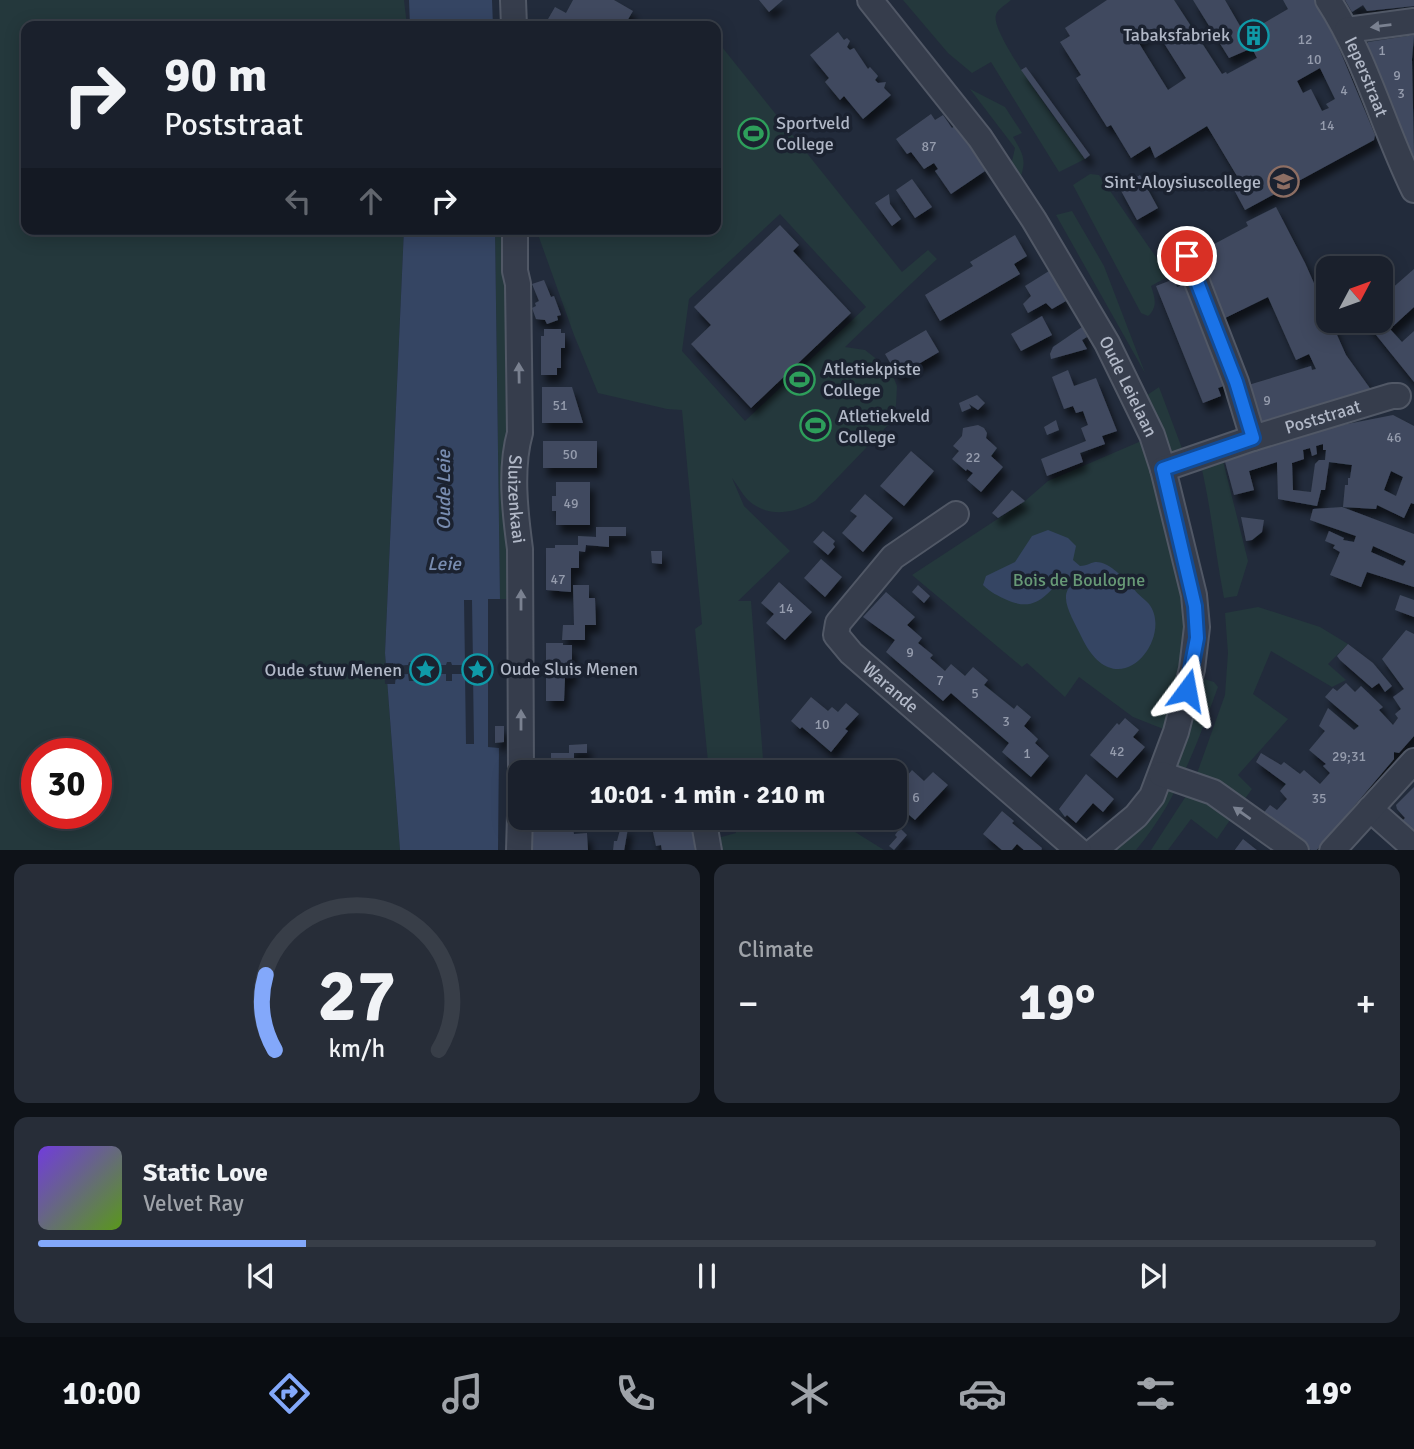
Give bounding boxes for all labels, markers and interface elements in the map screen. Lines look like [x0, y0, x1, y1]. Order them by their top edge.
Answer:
building icon: Tabaksfabriek [1236, 18, 1270, 52]
one-way arrow [1369, 20, 1391, 31]
place label: Tabaksfabriek [1123, 24, 1230, 46]
house number: 12 [1297, 31, 1313, 48]
street label: Ieperstraat [1340, 33, 1393, 120]
house number: 1 [1378, 42, 1386, 59]
text: 90 m [164, 45, 267, 105]
icon: right [49, 49, 140, 140]
house number: 10 [1306, 51, 1322, 68]
house number: 9 [1393, 67, 1401, 84]
house number: 4 [1340, 82, 1348, 99]
house number: 3 [1397, 85, 1405, 102]
text: Poststraat [164, 105, 303, 144]
place label: Sportveld College [776, 112, 850, 155]
sports icon: Sportveld College [736, 116, 770, 150]
house number: 14 [1319, 117, 1335, 134]
house number: 87 [921, 138, 937, 155]
school or university icon: Sint-Aloysiuscollege [1267, 165, 1301, 199]
place label: Sint-Aloysiuscollege [1104, 171, 1261, 193]
icon: left [279, 182, 317, 220]
icon: ahead [352, 182, 390, 220]
icon: right [425, 182, 463, 220]
pin [1157, 226, 1217, 286]
icon: arrive [1168, 237, 1206, 275]
north arrow [1316, 256, 1393, 332]
map controls [1316, 256, 1393, 333]
street label: Oude Leielaan [1094, 332, 1162, 440]
place label: Atletiekpiste College [823, 358, 921, 401]
one-way arrow [513, 362, 525, 384]
sports icon: Atletiekpiste College [783, 362, 817, 396]
house number: 9 [1263, 392, 1271, 409]
street label: Poststraat [1282, 395, 1363, 439]
house number: 51 [552, 397, 568, 414]
place label: Atletiekveld College [838, 405, 930, 448]
sports icon: Atletiekveld College [798, 409, 832, 443]
house number: 46 [1386, 429, 1402, 446]
house number: 50 [562, 446, 578, 463]
water label: Oude Leie [432, 448, 456, 530]
house number: 22 [965, 449, 981, 466]
street label: Sluizenkaai [503, 454, 530, 545]
house number: 49 [563, 495, 579, 512]
water label: Leie [427, 552, 462, 576]
park label: Bois de Boulogne [1013, 569, 1145, 591]
house number: 47 [550, 571, 566, 588]
one-way arrow [515, 589, 527, 611]
house number: 14 [778, 600, 794, 617]
house number: 9 [906, 644, 914, 661]
place icon: Oude Sluis Menen [460, 652, 494, 686]
place icon: Oude stuw Menen [408, 653, 442, 687]
position arrow [1150, 653, 1224, 727]
street label: Warande [858, 657, 923, 718]
place label: Oude Sluis Menen [500, 658, 638, 680]
place label: Oude stuw Menen [265, 659, 402, 681]
house number: 7 [936, 672, 944, 689]
house number: 5 [971, 685, 979, 702]
one-way arrow [515, 709, 527, 731]
house number: 3 [1002, 713, 1010, 730]
house number: 10 [814, 716, 830, 733]
speed limit sign: 30 [21, 738, 112, 829]
house number: 42 [1109, 743, 1125, 760]
house number: 1 [1023, 745, 1031, 762]
house number: 29;31 [1332, 748, 1366, 765]
text: 10:01 · 1 min · 210 m [590, 779, 825, 811]
house number: 6 [912, 789, 920, 806]
house number: 35 [1311, 790, 1327, 807]
one-way arrow [1233, 806, 1251, 820]
text: Climate [738, 935, 814, 964]
text: 27 [318, 952, 396, 1041]
text: 19° [1019, 970, 1095, 1034]
text: − [738, 980, 759, 1027]
text: + [1355, 980, 1376, 1027]
text: km/h [329, 1032, 385, 1063]
text: Static Love [143, 1157, 268, 1189]
text: Velvet Ray [143, 1189, 244, 1218]
icon: previous [242, 1257, 280, 1295]
icon: pause [688, 1257, 726, 1295]
icon: next [1134, 1257, 1172, 1295]
icon: directions [265, 1369, 314, 1418]
icon: music [438, 1369, 487, 1418]
icon: phone [611, 1369, 660, 1418]
icon: climate [785, 1369, 834, 1418]
icon: car [958, 1369, 1007, 1418]
icon: filters [1131, 1369, 1180, 1418]
text: 10:00 [62, 1374, 141, 1413]
text: 19° [1304, 1374, 1352, 1413]

